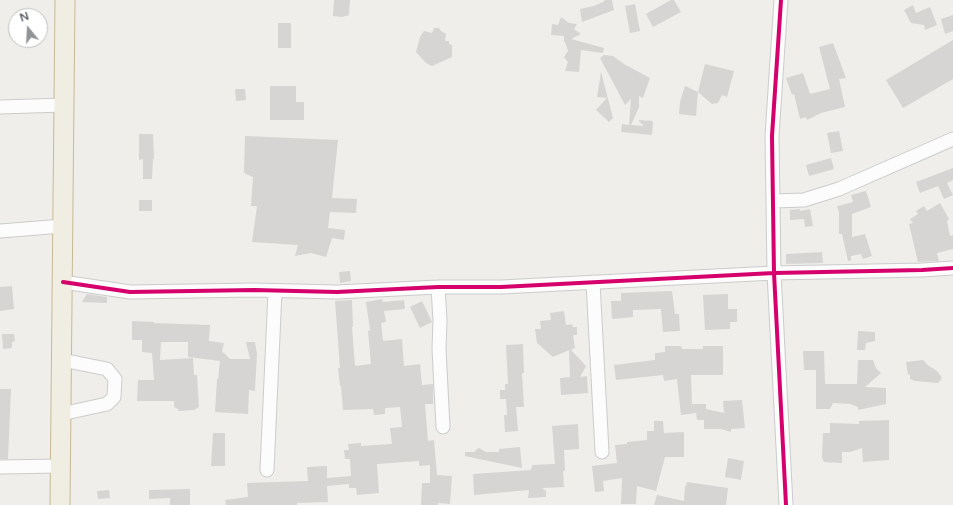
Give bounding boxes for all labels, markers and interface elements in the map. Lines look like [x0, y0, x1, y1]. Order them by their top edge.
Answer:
north arrow [8, 8, 48, 48]
text: N [18, 10, 31, 25]

